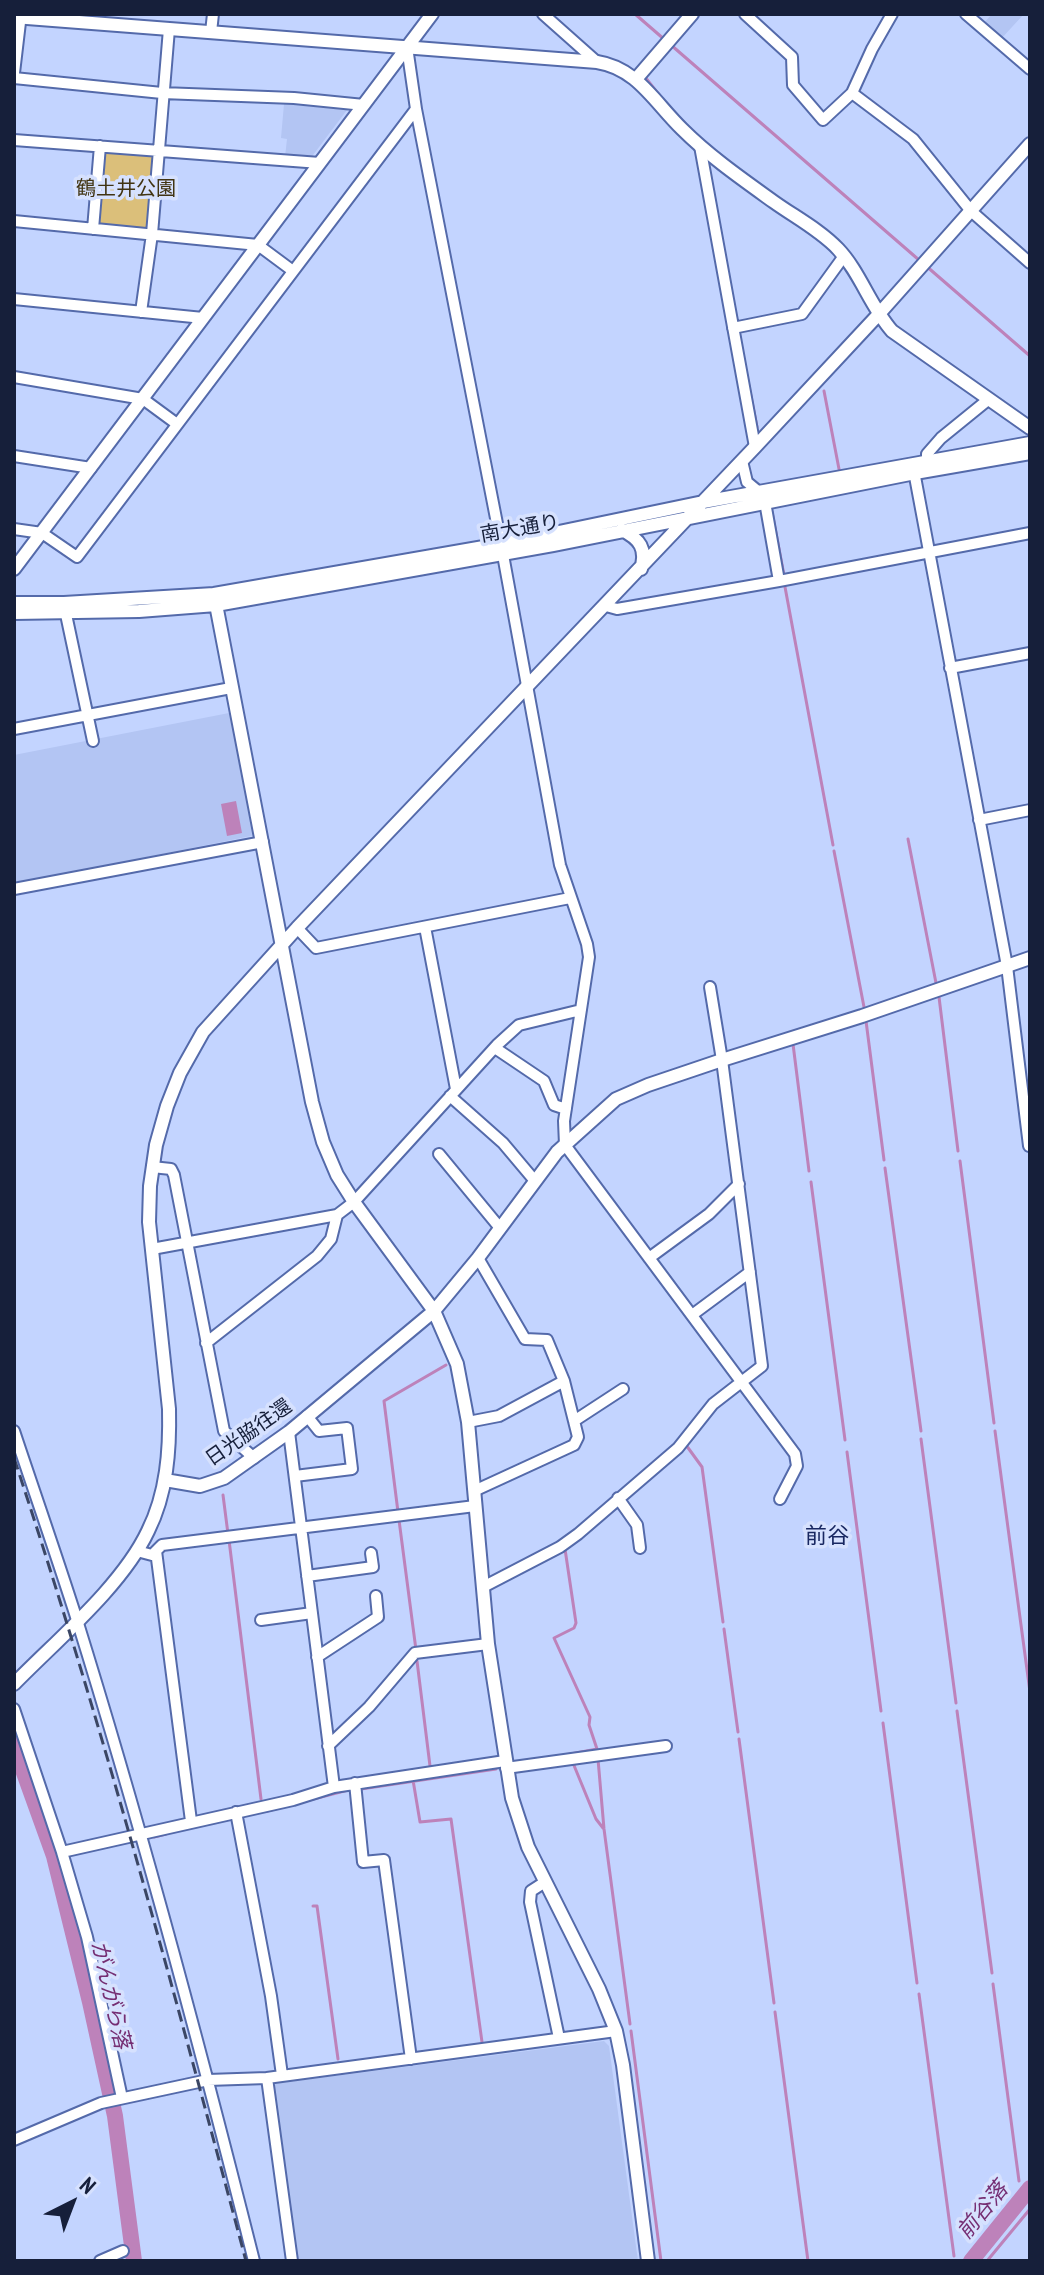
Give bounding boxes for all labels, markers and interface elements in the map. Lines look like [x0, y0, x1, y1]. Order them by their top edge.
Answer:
park label: 鶴土井公園 [76, 177, 176, 201]
street label: 南大通り [479, 510, 561, 548]
street label: 日光脇往還 [201, 1394, 297, 1472]
district label: 前谷 [805, 1524, 849, 1550]
water label: がんがら落 [85, 1938, 135, 2052]
north arrow [32, 2163, 112, 2243]
text: N [74, 2171, 102, 2200]
water label: 前谷落 [952, 2177, 1014, 2245]

